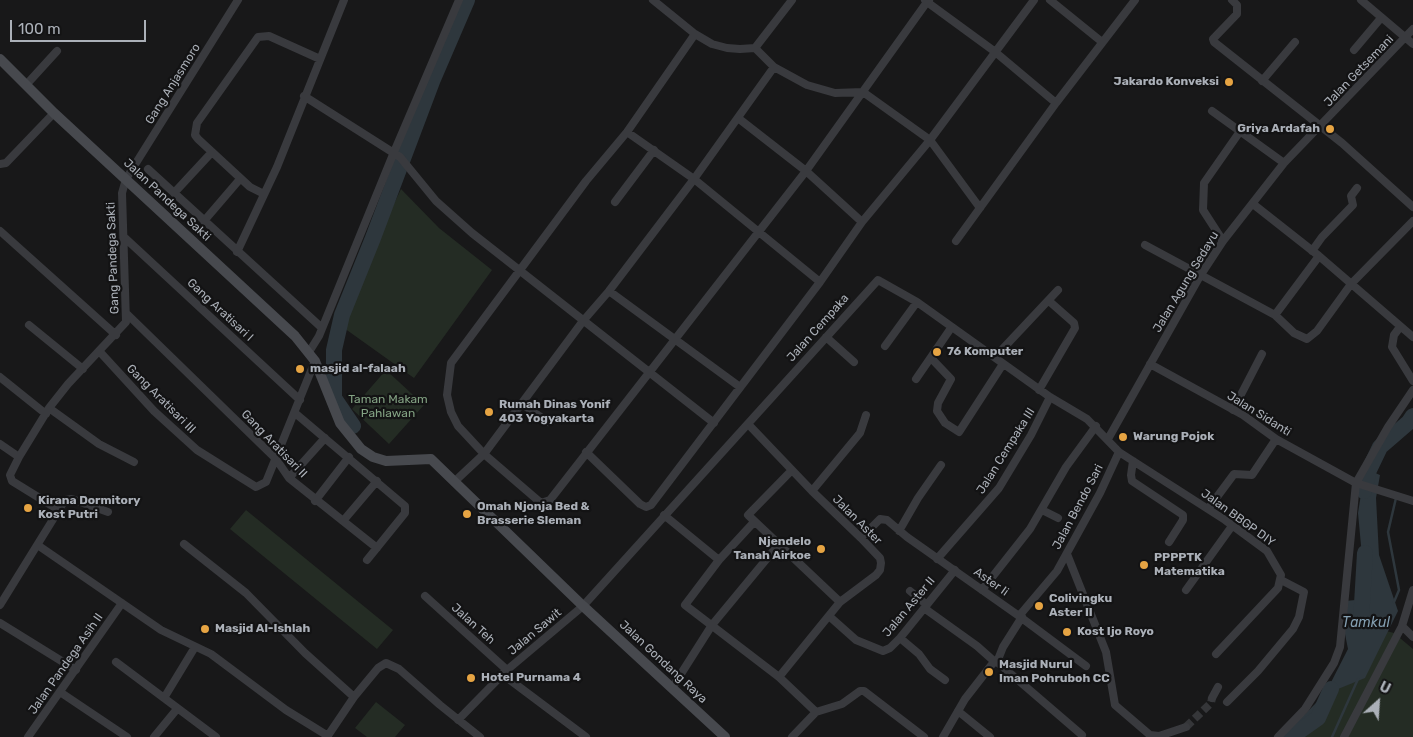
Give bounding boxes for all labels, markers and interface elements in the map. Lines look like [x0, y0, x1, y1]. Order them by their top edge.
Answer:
scale bar [12, 10, 149, 42]
text: 100 m [18, 20, 60, 38]
street label: Jalan Getsemani [1321, 32, 1397, 110]
street label: Gang Anjasmoro [142, 41, 204, 127]
place label: Jakardo Konveksi [1114, 75, 1219, 89]
marker: Jakardo Konveksi [1223, 76, 1235, 88]
place label: Griya Ardafah [1237, 122, 1320, 136]
marker: Griya Ardafah [1324, 123, 1336, 135]
street label: Jalan Pandega Sakti [120, 156, 214, 244]
street label: Gang Pandega Sakti [104, 202, 122, 314]
street label: Jalan Agung Sedayu [1150, 229, 1222, 335]
street label: Gang Aratisari I [184, 276, 256, 344]
street label: Jalan Cempaka [784, 291, 852, 365]
place label: 76 Komputer [947, 345, 1023, 359]
marker: 76 Komputer [931, 346, 943, 358]
street label: Gang Aratisari III [123, 361, 199, 437]
place label: masjid al-falaah [310, 362, 406, 376]
marker: masjid al-falaah [294, 363, 306, 375]
street label: Jalan Sidanti [1224, 389, 1294, 439]
park label: Taman Makam Pahlawan [348, 393, 428, 421]
place label: Rumah Dinas Yonif 403 Yogyakarta [499, 398, 610, 426]
street label: Jalan Cempaka III [974, 405, 1038, 497]
marker: Rumah Dinas Yonif 403 Yogyakarta [483, 406, 495, 418]
street label: Gang Aratisari II [238, 407, 310, 481]
place label: Warung Pojok [1133, 430, 1214, 444]
marker: Warung Pojok [1117, 431, 1129, 443]
street label: Jalan Bendo Sari [1049, 462, 1107, 552]
street label: Jalan BBGP DIY [1198, 486, 1278, 550]
street label: Jalan Aster [829, 492, 885, 548]
place label: Kirana Dormitory Kost Putri [38, 494, 141, 522]
place label: Omah Njonja Bed & Brasserie Sleman [477, 500, 589, 528]
marker: Kirana Dormitory Kost Putri [22, 502, 34, 514]
marker: Omah Njonja Bed & Brasserie Sleman [461, 508, 473, 520]
place label: Njendelo Tanah Airkoe [734, 535, 811, 563]
marker: Njendelo Tanah Airkoe [815, 543, 827, 555]
place label: PPPPTK Matematika [1154, 551, 1225, 579]
marker: PPPPTK Matematika [1138, 559, 1150, 571]
street label: Aster Ii [971, 565, 1011, 599]
street label: Jalan Aster II [880, 574, 938, 640]
place label: Colivingku Aster II [1049, 592, 1112, 620]
marker: Colivingku Aster II [1033, 600, 1045, 612]
street label: Jalan Teh [448, 601, 498, 647]
street label: Jalan Sawit [505, 606, 565, 658]
street label: Jalan Pandega Asih II [26, 611, 106, 717]
water label: Tamkul [1342, 615, 1390, 631]
street label: Jalan Gondang Raya [616, 618, 710, 706]
place label: Masjid Al-Ishlah [215, 622, 310, 636]
marker: Masjid Al-Ishlah [199, 623, 211, 635]
place label: Kost Ijo Royo [1077, 625, 1154, 639]
marker: Kost Ijo Royo [1061, 626, 1073, 638]
place label: Masjid Nurul Iman Pohruboh CC [999, 658, 1110, 686]
marker: Masjid Nurul Iman Pohruboh CC [983, 666, 995, 678]
place label: Hotel Purnama 4 [481, 671, 581, 685]
marker: Hotel Purnama 4 [465, 672, 477, 684]
north arrow [1353, 677, 1403, 727]
text: U [1377, 678, 1393, 698]

